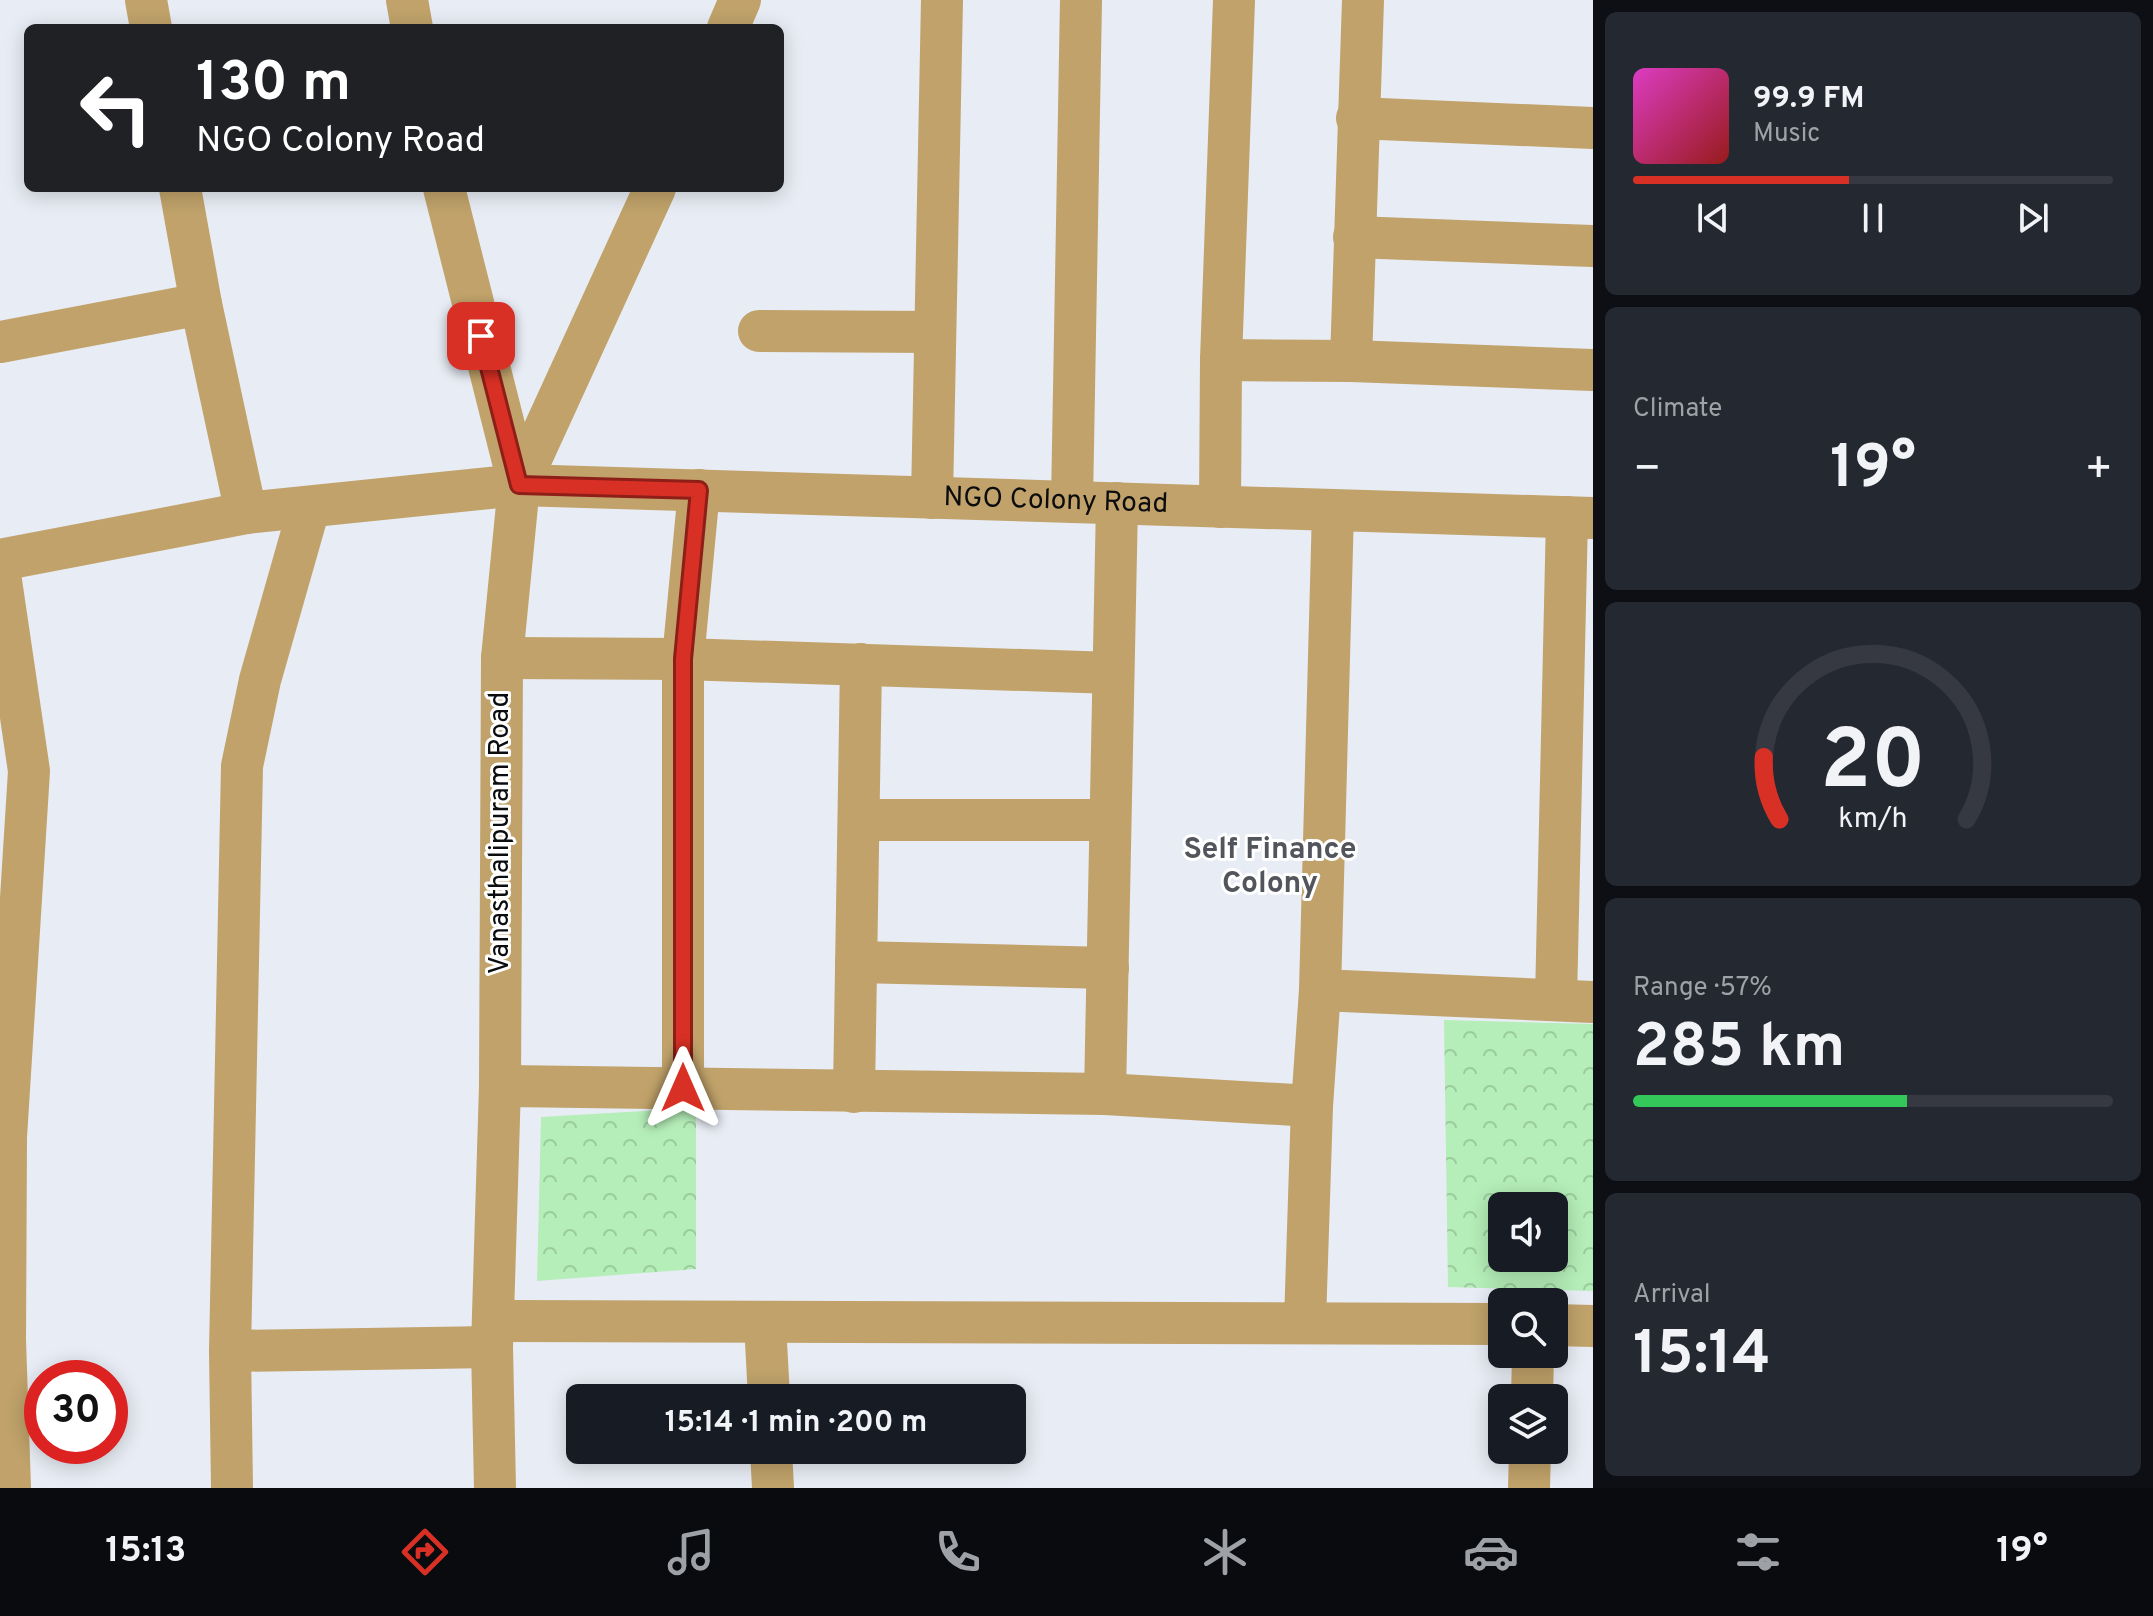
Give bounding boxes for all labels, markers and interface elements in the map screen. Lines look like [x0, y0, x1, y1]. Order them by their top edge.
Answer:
text: 130 m [196, 50, 351, 120]
icon: left [64, 56, 168, 160]
text: 99.9 FM [1753, 81, 1865, 118]
text: Music [1753, 118, 1820, 151]
text: NGO Colony Road [196, 119, 485, 165]
icon: previous [1691, 196, 1735, 240]
icon: pause [1851, 196, 1895, 240]
icon: next [2011, 196, 2055, 240]
pin [447, 302, 515, 370]
icon: arrive [459, 314, 503, 358]
text: Climate [1633, 393, 1722, 426]
text: 19° [1830, 433, 1916, 509]
text: − [1633, 443, 1661, 499]
text: + [2085, 443, 2113, 499]
street label: NGO Colony Road [943, 480, 1169, 523]
street label: Vanasthalipuram Road [483, 692, 519, 974]
text: 20 [1820, 713, 1926, 818]
text: km/h [1838, 802, 1908, 838]
district label: Self Finance Colony [1184, 832, 1356, 903]
text: Range · 57% [1633, 972, 1772, 1005]
text: 285 km [1633, 1012, 1845, 1088]
position arrow [641, 1046, 725, 1130]
map controls [1488, 1192, 1568, 1464]
button: sound [1488, 1192, 1568, 1272]
text: Arrival [1633, 1279, 1711, 1312]
button: search [1488, 1288, 1568, 1368]
text: 15:14 [1633, 1319, 1771, 1395]
speed limit sign: 30 [24, 1360, 128, 1464]
button: layers [1488, 1384, 1568, 1464]
text: 15:14 · 1 min · 200 m [665, 1405, 927, 1442]
icon: directions [397, 1524, 453, 1580]
icon: music [663, 1524, 719, 1580]
icon: phone [930, 1524, 986, 1580]
icon: climate [1197, 1524, 1253, 1580]
icon: car [1463, 1524, 1519, 1580]
icon: filters [1730, 1524, 1786, 1580]
text: 15:13 [105, 1529, 186, 1575]
text: 19° [1996, 1529, 2048, 1575]

